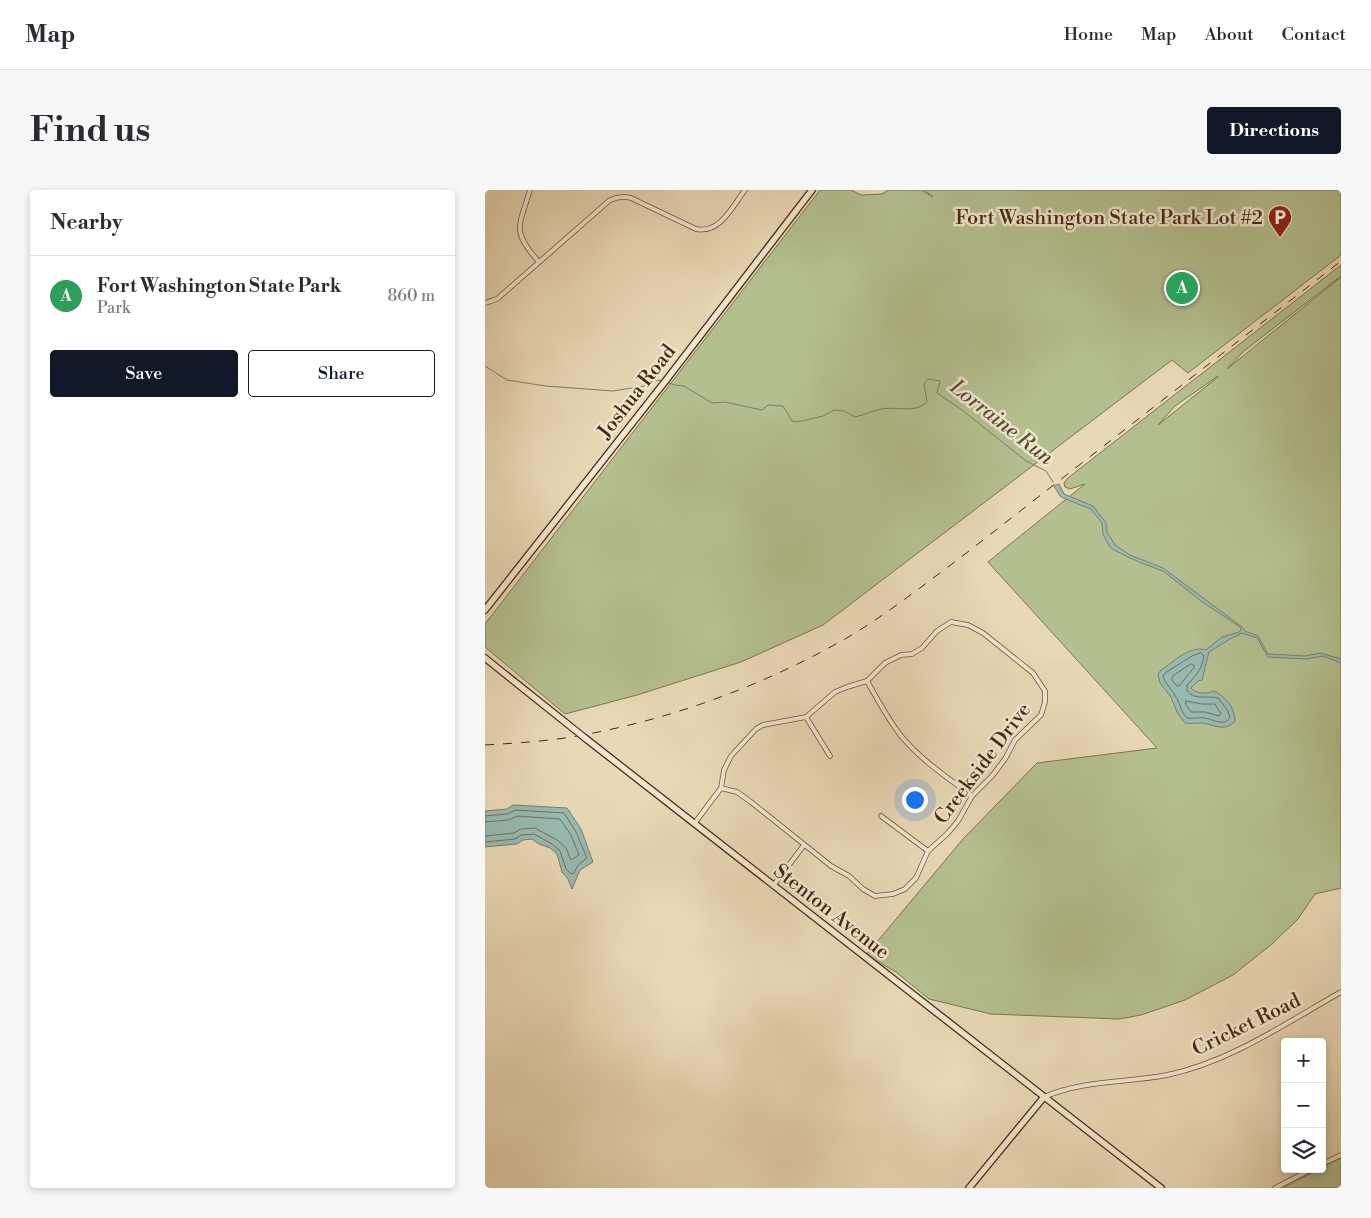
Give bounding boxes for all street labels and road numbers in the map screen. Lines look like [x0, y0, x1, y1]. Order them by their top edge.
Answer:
street label: Joshua Road [592, 339, 682, 445]
street label: Creekside Drive [929, 698, 1037, 830]
street label: Stenton Avenue [768, 859, 894, 965]
street label: Cricket Road [1188, 988, 1305, 1062]

